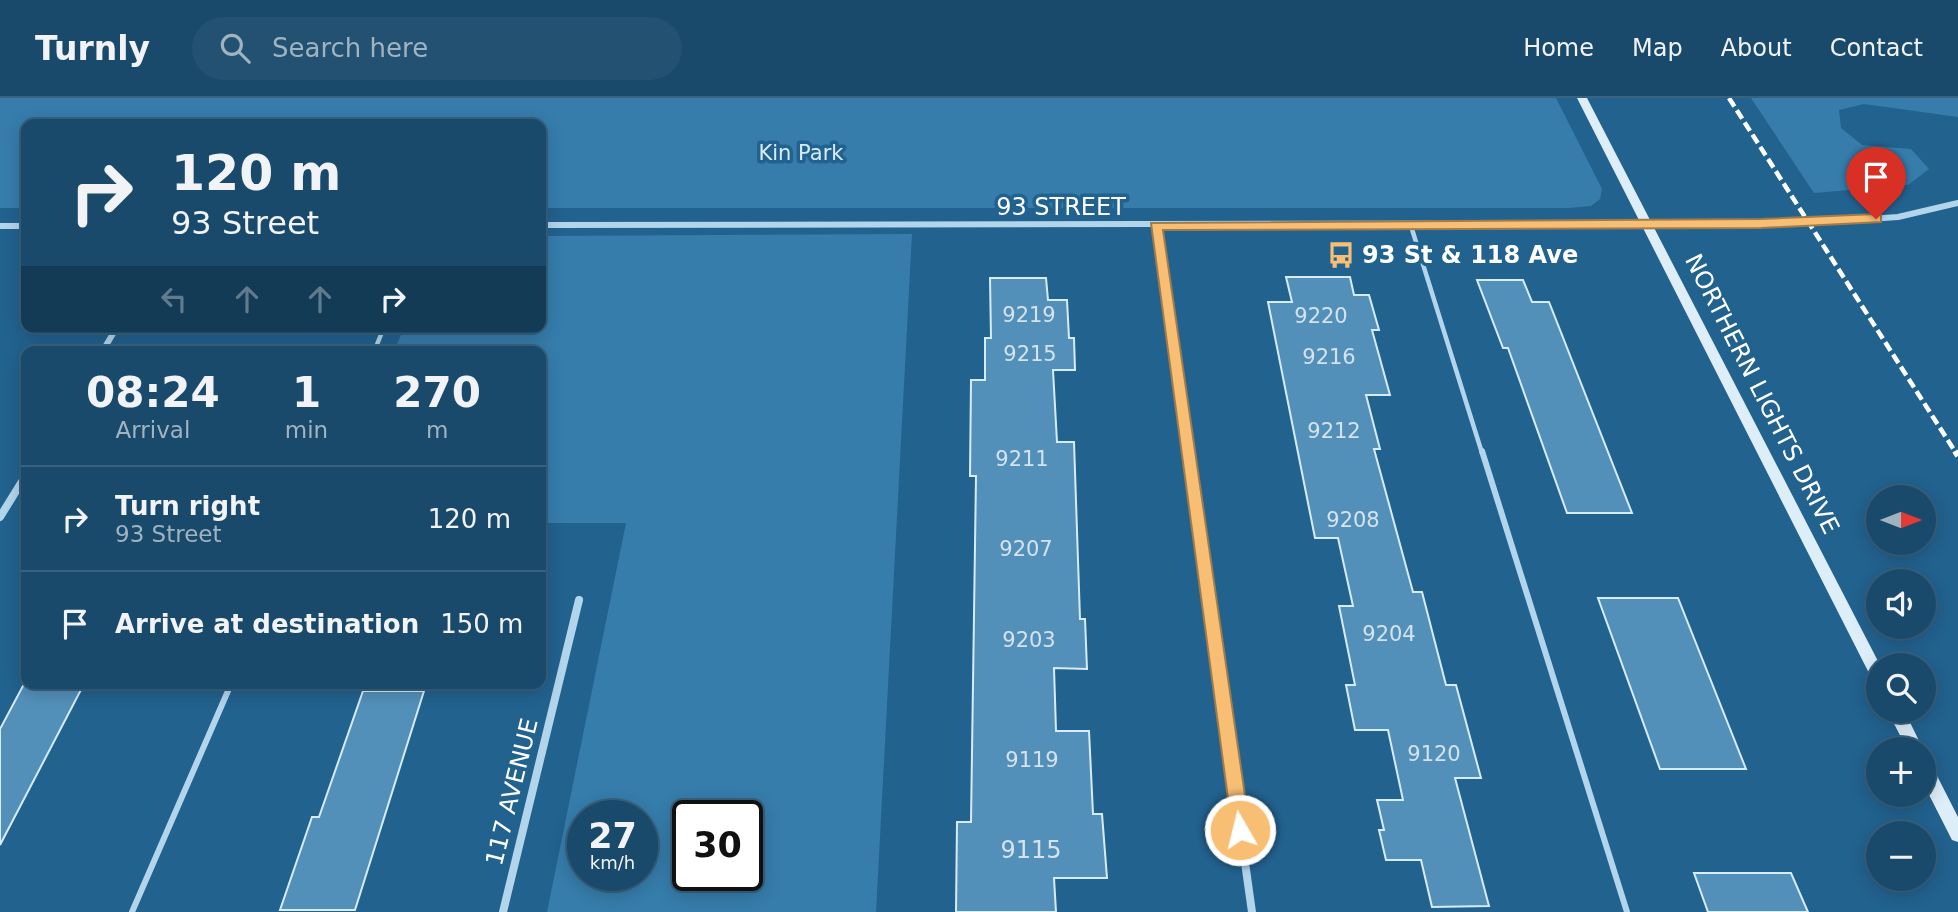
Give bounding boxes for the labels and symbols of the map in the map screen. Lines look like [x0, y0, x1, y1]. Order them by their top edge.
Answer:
park label: Kin Park [759, 141, 844, 165]
pin [1846, 147, 1906, 219]
street label: 93 STREET [996, 193, 1126, 221]
bus stop icon: 93 St & 118 Ave [1326, 240, 1356, 270]
place label: 93 St & 118 Ave [1362, 241, 1578, 269]
street label: NORTHERN LIGHTS DRIVE [1679, 249, 1845, 539]
house number: 9219 [1002, 303, 1056, 327]
house number: 9220 [1294, 304, 1348, 328]
house number: 9215 [1003, 342, 1057, 366]
house number: 9216 [1302, 345, 1356, 369]
house number: 9212 [1307, 419, 1361, 443]
house number: 9211 [995, 447, 1049, 471]
north arrow [1866, 485, 1936, 555]
house number: 9208 [1326, 508, 1380, 532]
house number: 9207 [999, 537, 1053, 561]
house number: 9204 [1362, 622, 1416, 646]
house number: 9203 [1002, 628, 1056, 652]
street label: 117 AVENUE [480, 716, 544, 868]
house number: 9120 [1407, 742, 1461, 766]
house number: 9119 [1005, 748, 1059, 772]
position arrow [1203, 793, 1277, 867]
speed limit sign: 30 [672, 800, 763, 891]
house number: 9115 [1000, 836, 1062, 864]

